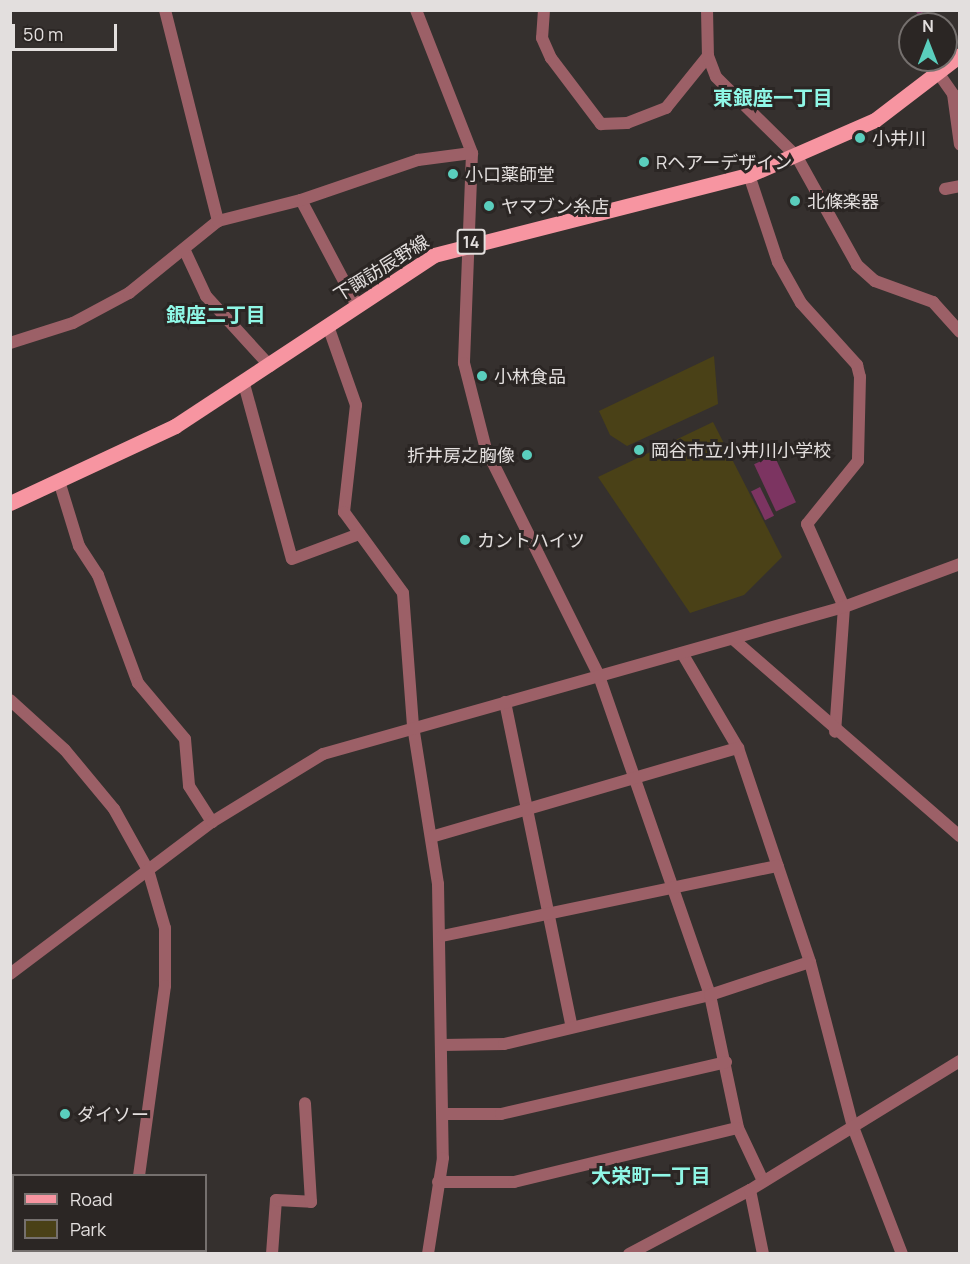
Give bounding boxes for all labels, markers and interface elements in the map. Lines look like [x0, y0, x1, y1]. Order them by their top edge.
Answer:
scale bar [15, 12, 120, 50]
north arrow [898, 12, 958, 72]
text: N [922, 15, 934, 37]
text: 50 m [23, 22, 63, 46]
district label: 東銀座一丁目 [713, 85, 833, 109]
place label: 小井川 [872, 127, 926, 149]
marker: 小井川 [853, 131, 867, 145]
place label: Rヘアーデザイン [656, 151, 792, 173]
marker: Rヘアーデザイン [637, 155, 651, 169]
place label: 小口薬師堂 [465, 163, 555, 185]
marker: 小口薬師堂 [446, 167, 460, 181]
place label: 北條楽器 [807, 190, 879, 212]
marker: 北條楽器 [788, 194, 802, 208]
place label: ヤマブン糸店 [501, 195, 609, 217]
marker: ヤマブン糸店 [482, 199, 496, 213]
road number: 14 [456, 229, 486, 255]
street label: 下諏訪辰野線 [329, 230, 433, 306]
district label: 銀座二丁目 [166, 302, 266, 326]
place label: 小林食品 [494, 365, 566, 387]
marker: 小林食品 [475, 369, 489, 383]
place label: 岡谷市立小井川小学校 [651, 439, 831, 461]
marker: 岡谷市立小井川小学校 [632, 443, 646, 457]
place label: 折井房之胸像 [407, 444, 515, 466]
marker: 折井房之胸像 [520, 448, 534, 462]
place label: カントハイツ [477, 529, 585, 551]
marker: カントハイツ [458, 533, 472, 547]
place label: ダイソー [77, 1103, 149, 1125]
marker: ダイソー [58, 1107, 72, 1121]
district label: 大栄町一丁目 [591, 1163, 711, 1187]
legend [12, 1174, 207, 1252]
text: Road [70, 1187, 113, 1211]
text: Park [70, 1217, 106, 1241]

